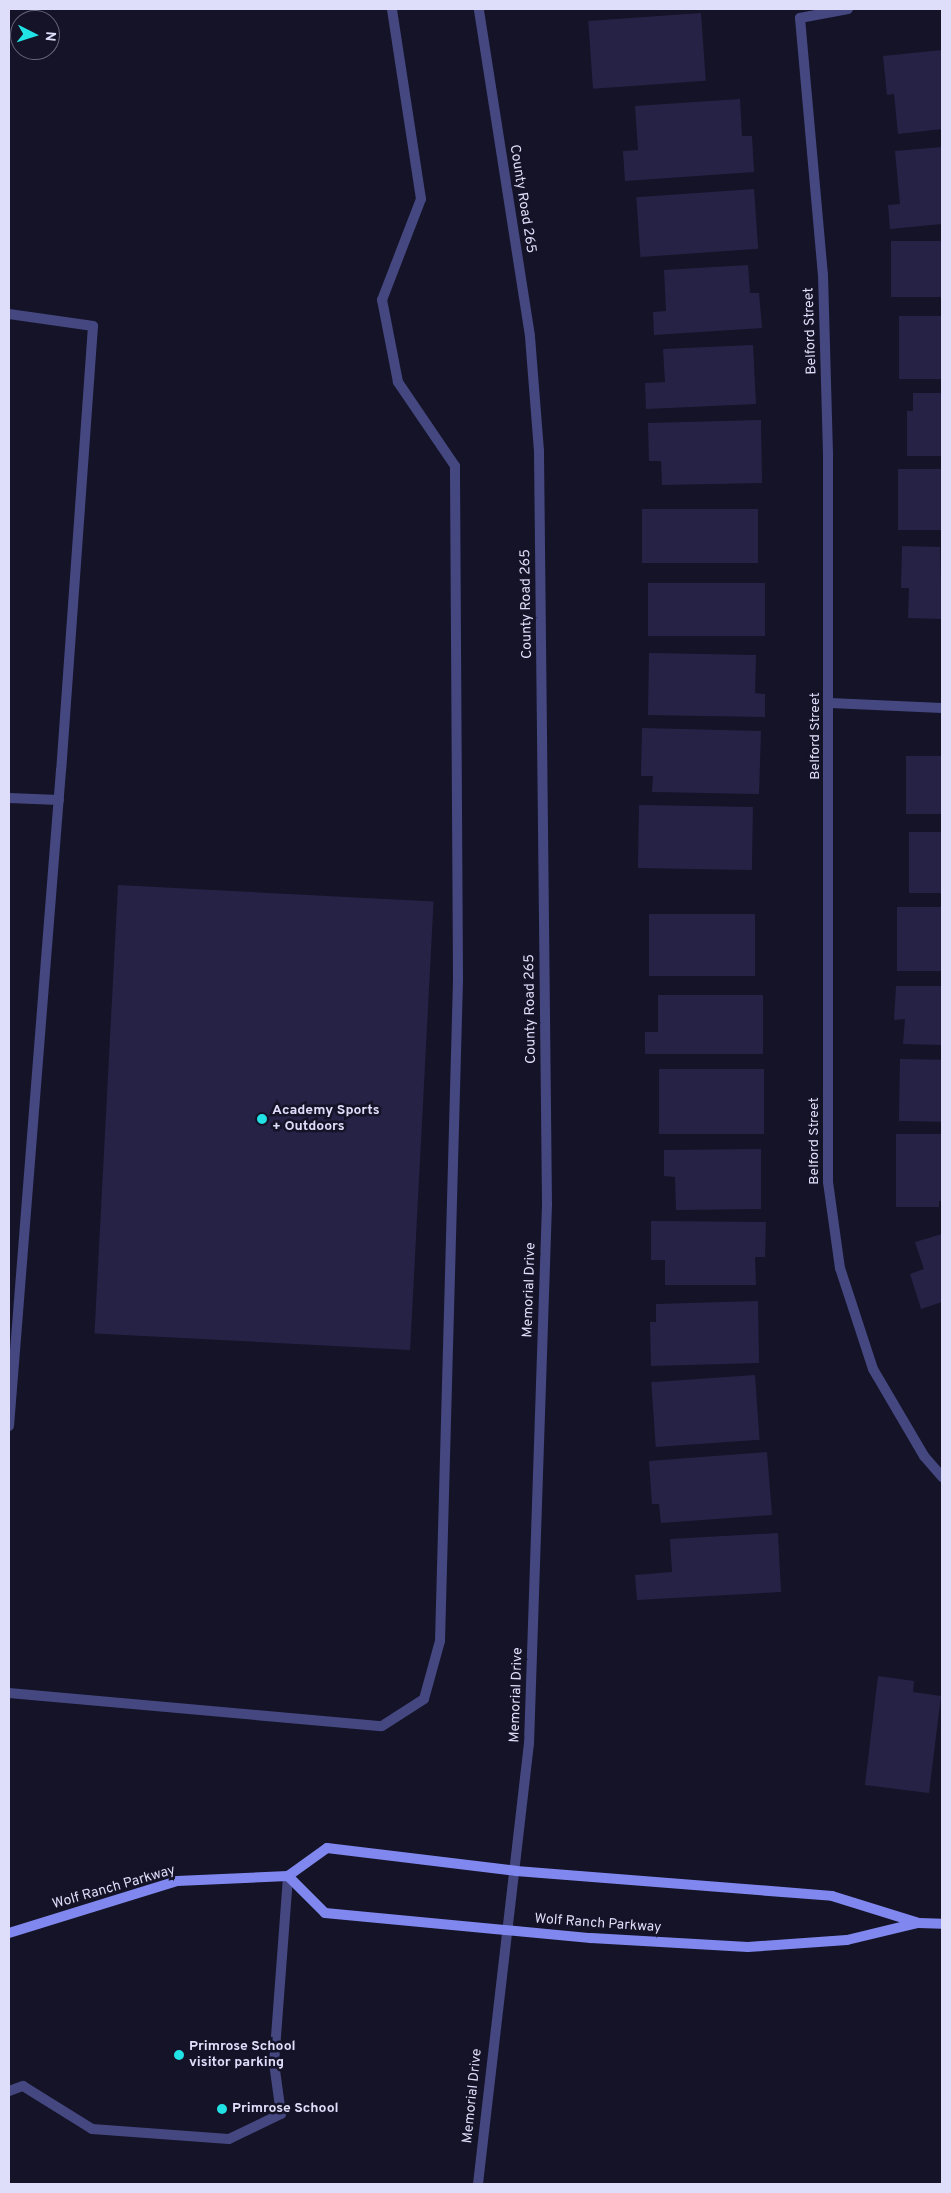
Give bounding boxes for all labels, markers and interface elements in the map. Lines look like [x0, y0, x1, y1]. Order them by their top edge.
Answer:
north arrow [10, 10, 60, 60]
text: N [41, 31, 58, 42]
street label: County Road 265 [505, 144, 539, 254]
street label: Belford Street [801, 287, 821, 375]
street label: County Road 265 [518, 549, 536, 659]
street label: Belford Street [808, 692, 824, 780]
street label: County Road 265 [522, 954, 540, 1064]
street label: Belford Street [807, 1097, 823, 1185]
place label: Academy Sports + Outdoors [272, 1103, 380, 1136]
marker: Academy Sports + Outdoors [256, 1113, 268, 1125]
street label: Memorial Drive [520, 1242, 540, 1338]
street label: Memorial Drive [507, 1647, 527, 1743]
street label: Wolf Ranch Parkway [51, 1862, 177, 1914]
street label: Wolf Ranch Parkway [534, 1911, 662, 1937]
place label: Primrose School visitor parking [189, 2039, 296, 2072]
street label: Memorial Drive [460, 2048, 486, 2144]
marker: Primrose School visitor parking [173, 2049, 185, 2061]
place label: Primrose School [232, 2101, 339, 2117]
marker: Primrose School [216, 2103, 228, 2115]

